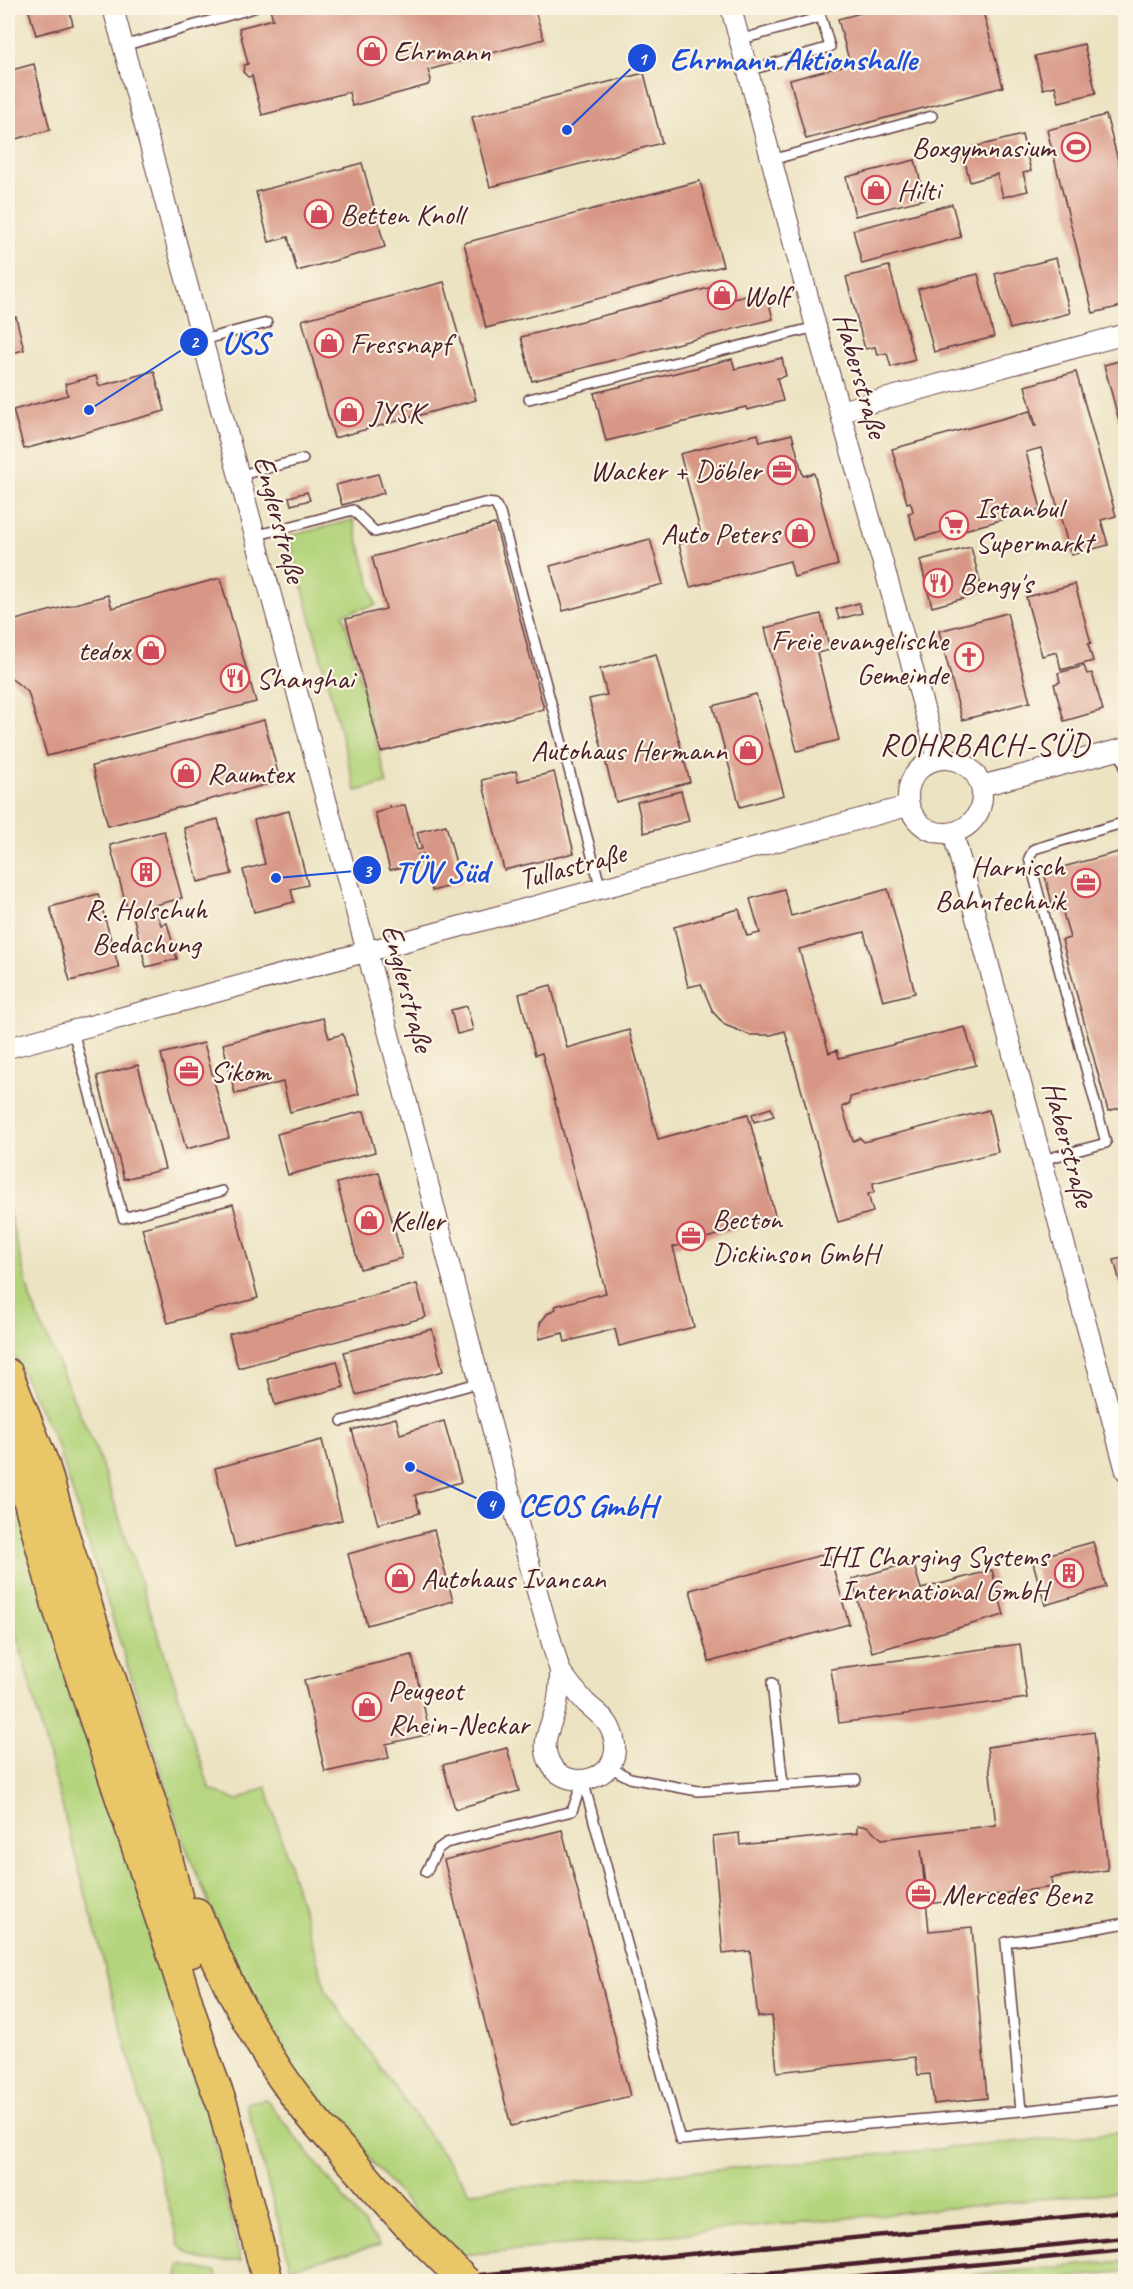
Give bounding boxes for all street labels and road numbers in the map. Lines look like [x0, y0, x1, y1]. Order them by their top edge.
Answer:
street label: Haberstraße [825, 308, 898, 444]
street label: Englerstraße [245, 451, 316, 589]
street label: Tullastraße [514, 833, 632, 899]
street label: Englerstraße [373, 920, 444, 1058]
street label: Haberstraße [1034, 1077, 1105, 1213]

